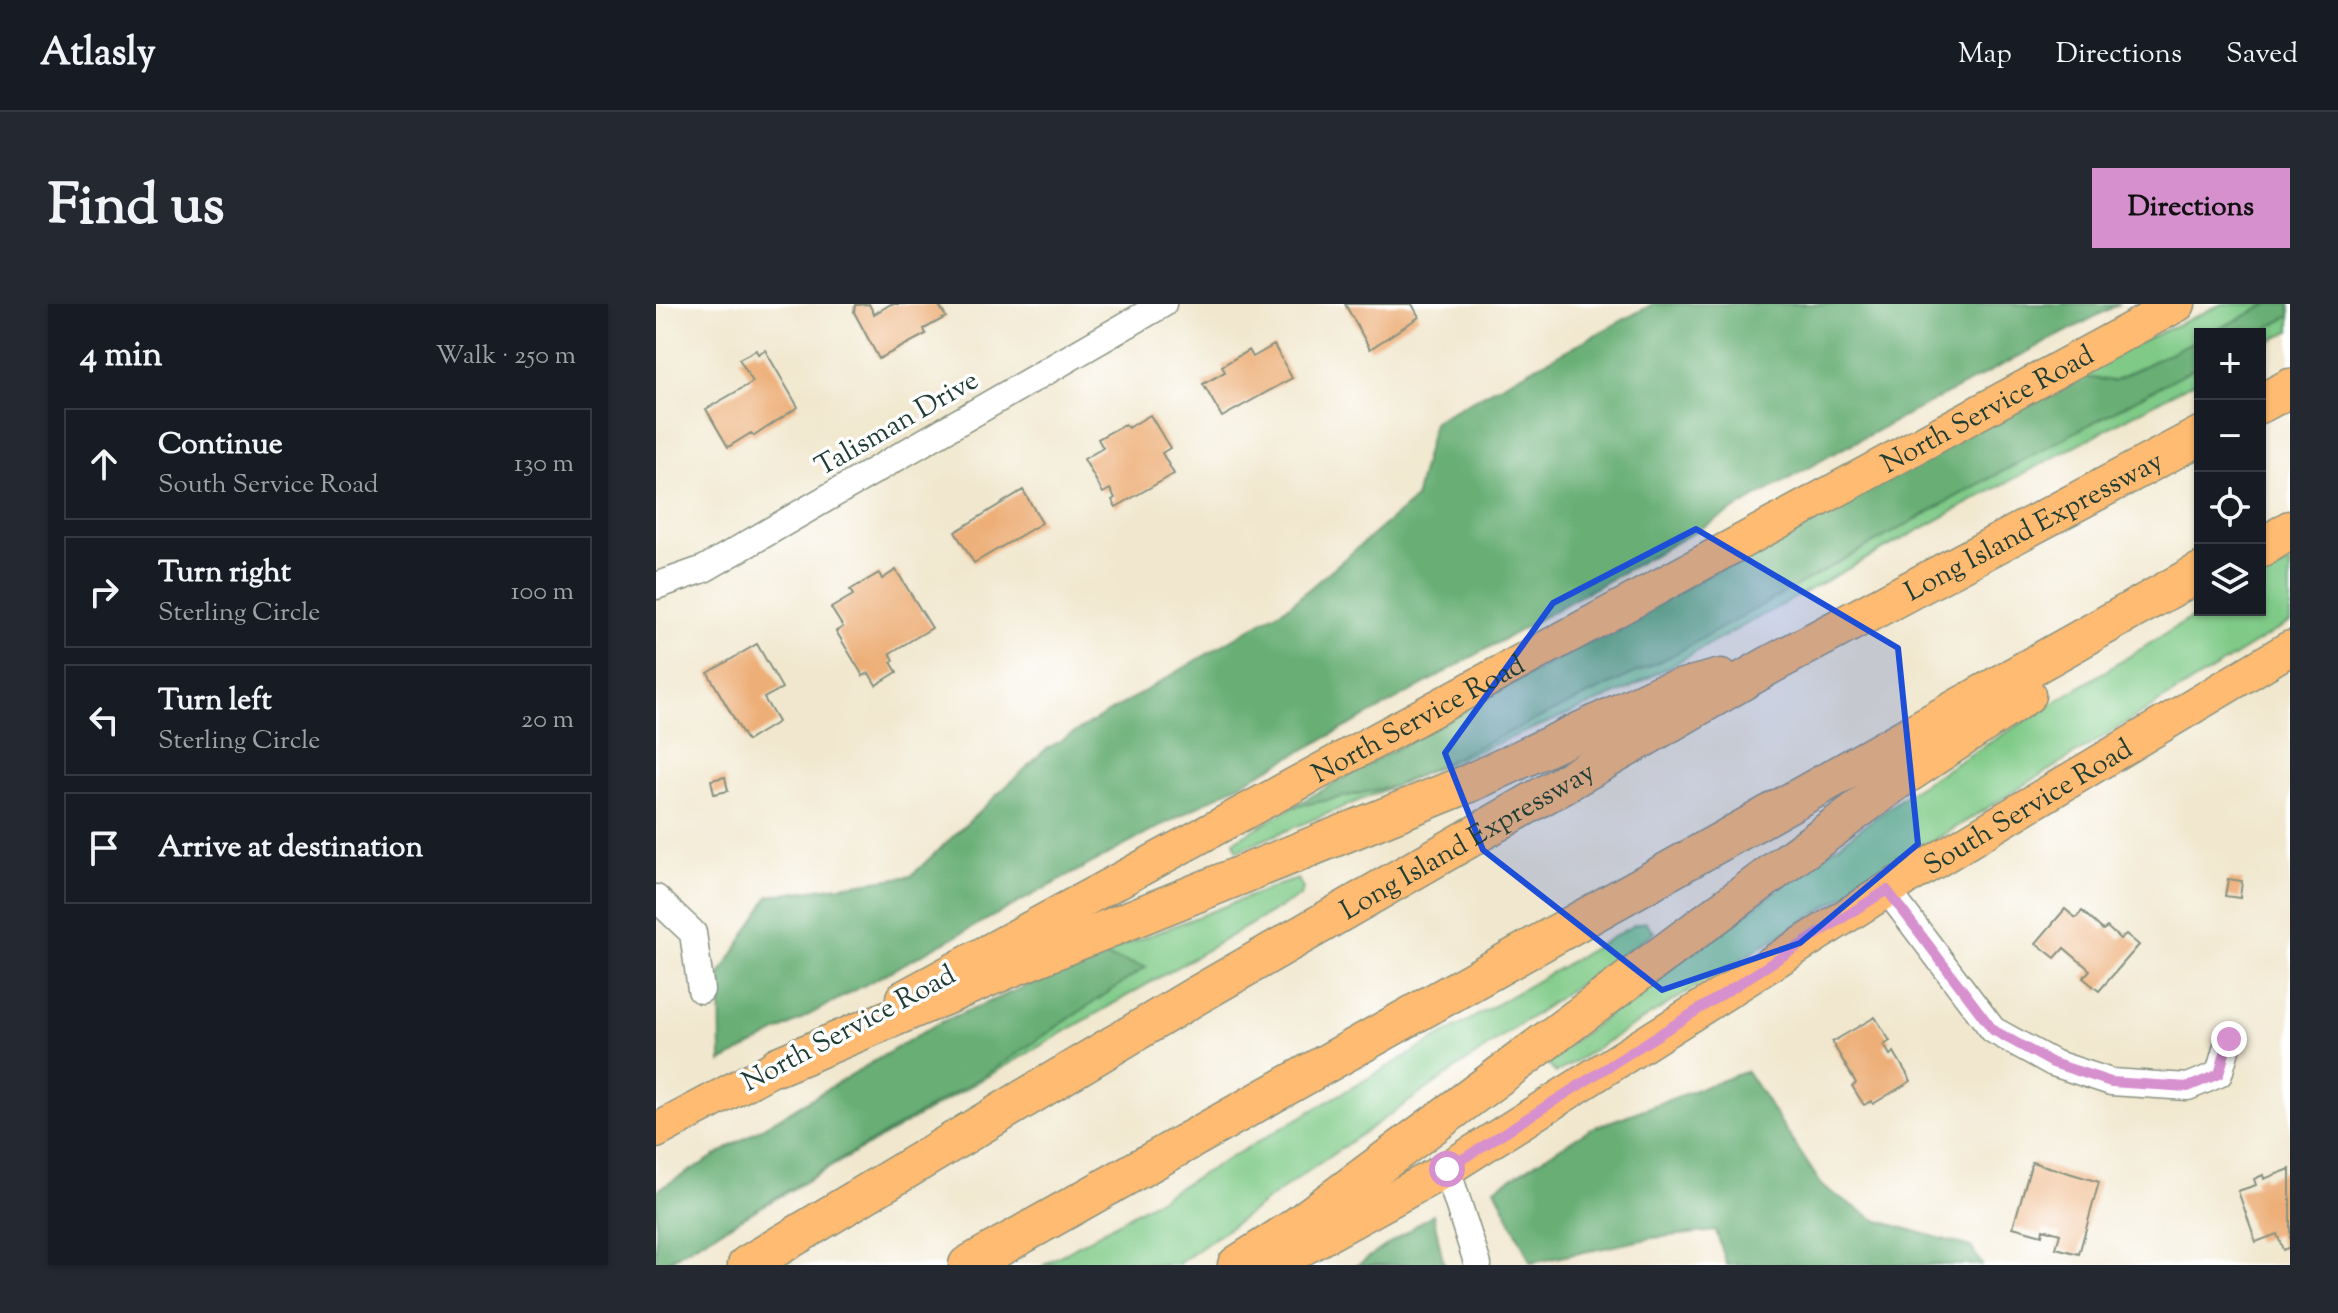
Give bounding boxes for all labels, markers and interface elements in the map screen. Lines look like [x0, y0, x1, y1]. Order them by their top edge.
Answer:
text: Atlasly [40, 28, 156, 82]
text: Map [1958, 35, 2012, 75]
text: Directions [2056, 35, 2182, 75]
text: Saved [2226, 35, 2298, 75]
text: Find us [48, 168, 224, 249]
button: Directions [2092, 168, 2290, 248]
map controls [2194, 328, 2266, 616]
button: + [2194, 328, 2266, 400]
text: 4 min [80, 332, 162, 381]
street label: North Service Road [1875, 336, 2102, 485]
text: Walk · 250 m [435, 338, 576, 375]
street label: Talisman Drive [808, 362, 987, 488]
button: − [2194, 400, 2266, 472]
text: Continue [158, 424, 283, 467]
icon: ahead [82, 442, 126, 486]
street label: Long Island Expressway [1898, 442, 2171, 613]
text: 130 m [514, 446, 574, 483]
text: South Service Road [158, 467, 378, 504]
button: locate [2194, 472, 2266, 544]
button: layers [2194, 544, 2266, 616]
text: Turn right [158, 552, 291, 595]
icon: right [82, 570, 126, 614]
text: 100 m [511, 574, 574, 611]
text: Sterling Circle [158, 595, 320, 632]
street label: North Service Road [1305, 646, 1533, 795]
text: Turn left [158, 680, 272, 723]
icon: left [82, 698, 126, 742]
text: 20 m [521, 702, 574, 739]
text: Sterling Circle [158, 723, 320, 760]
street label: South Service Road [1916, 730, 2141, 887]
street label: Long Island Expressway [1334, 753, 1603, 931]
icon: arrive [82, 826, 126, 870]
text: Arrive at destination [158, 827, 423, 870]
street label: North Service Road [735, 956, 964, 1103]
route end [2211, 1021, 2247, 1057]
route start [1429, 1151, 1465, 1187]

